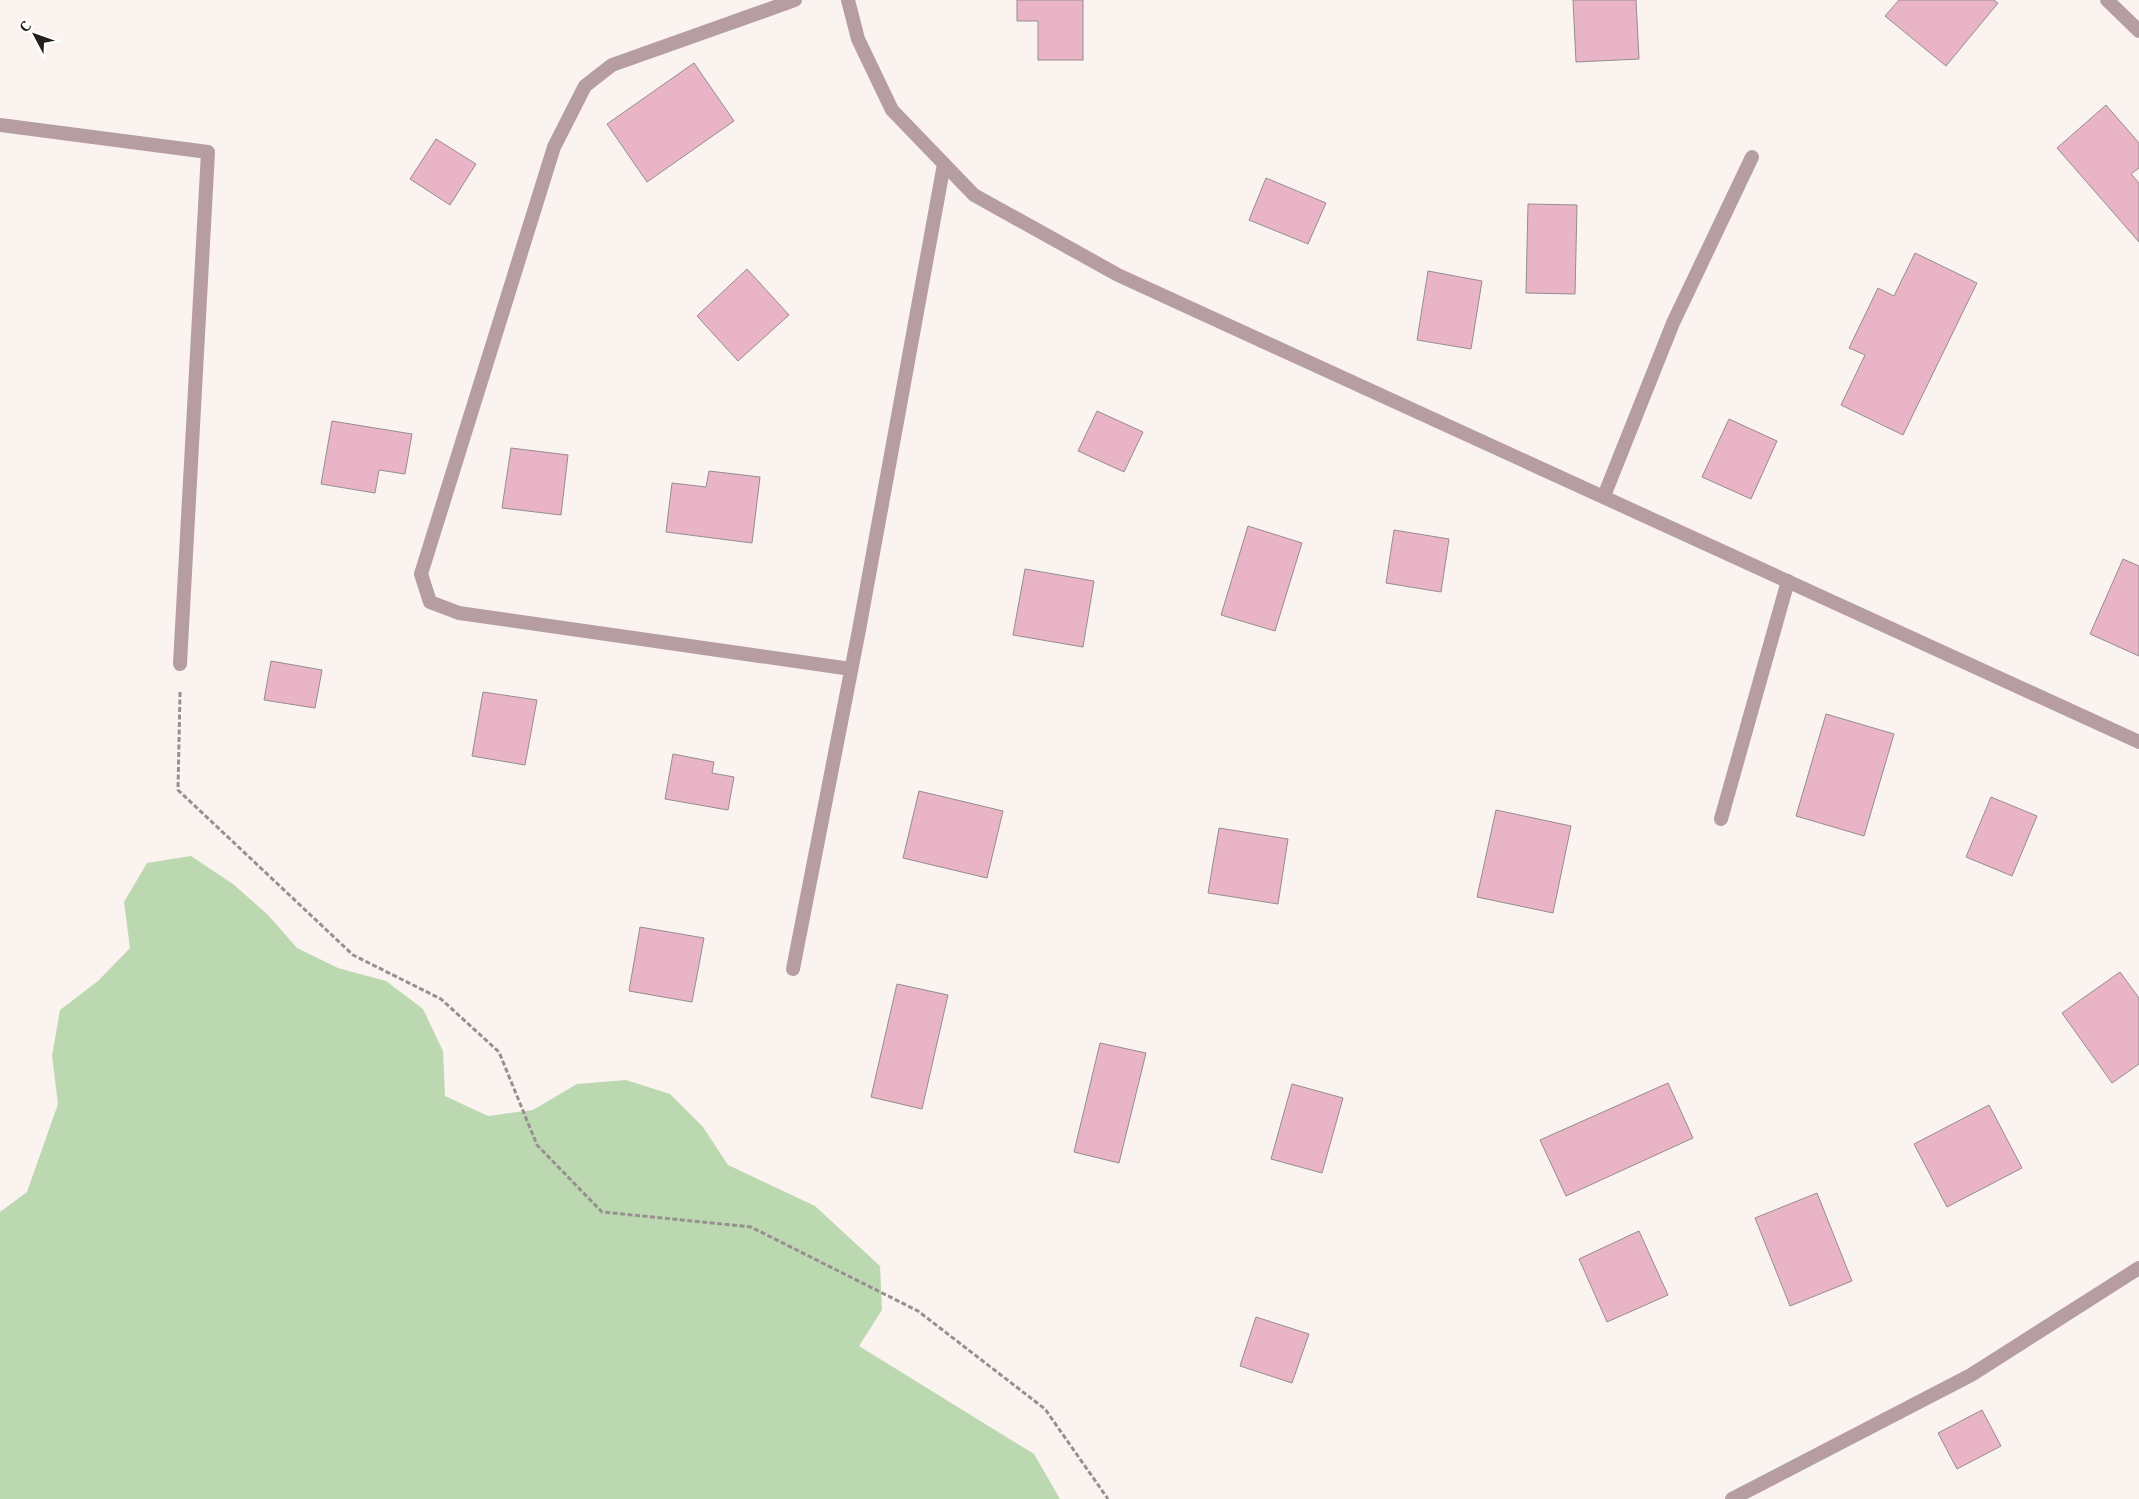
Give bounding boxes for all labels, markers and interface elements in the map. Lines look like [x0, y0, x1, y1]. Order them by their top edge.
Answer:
north arrow [10, 10, 60, 60]
text: С [15, 16, 35, 36]

